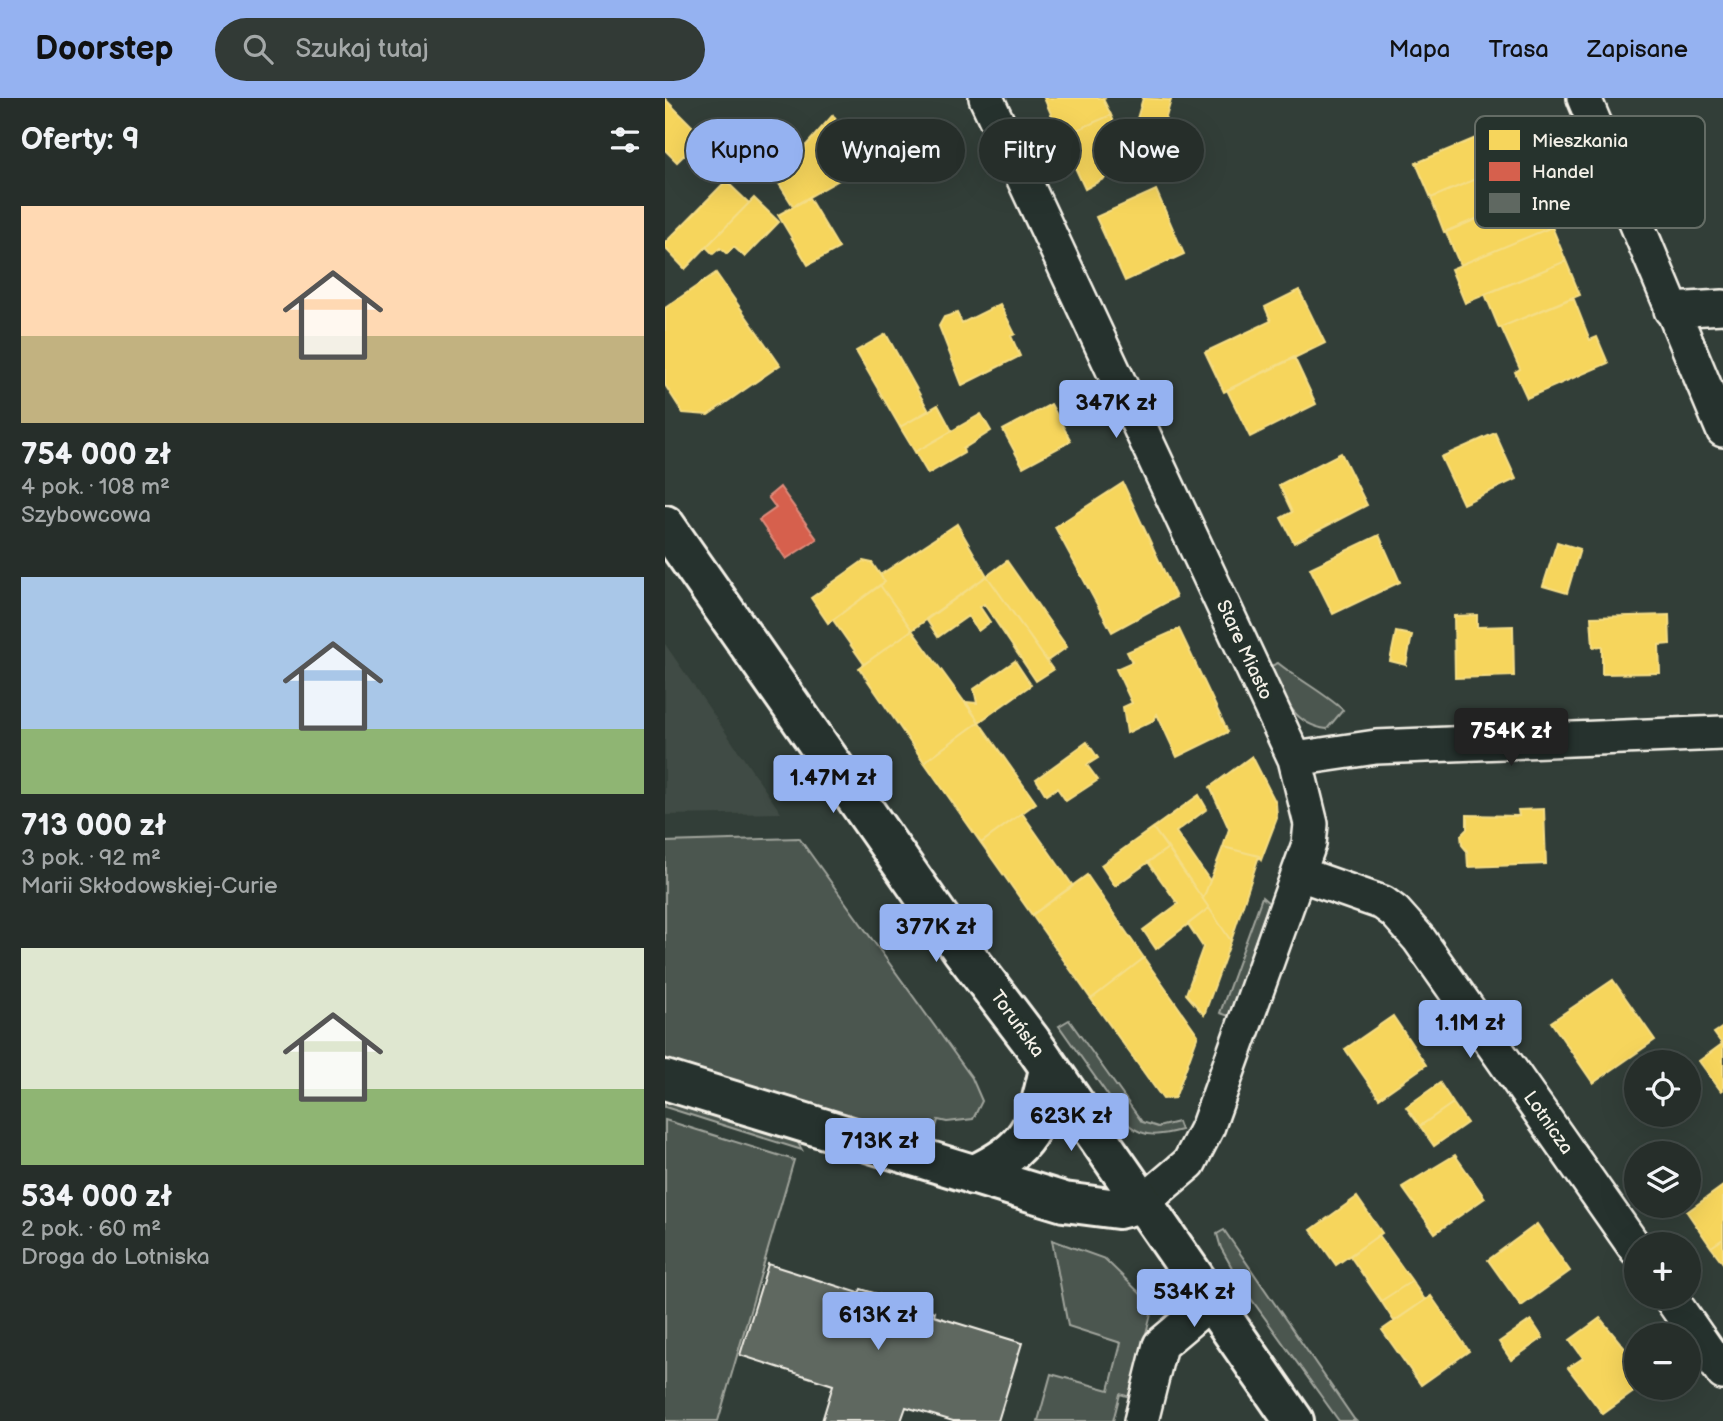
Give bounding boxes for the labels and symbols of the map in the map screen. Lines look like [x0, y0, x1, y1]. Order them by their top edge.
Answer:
legend [1475, 116, 1705, 228]
text: Mieszkania [1532, 130, 1628, 153]
text: Handel [1532, 161, 1594, 184]
text: Inne [1532, 193, 1571, 216]
pin: 347K zł [1051, 380, 1181, 440]
street label: Stare Miasto [1211, 596, 1277, 704]
pin: 754K zł [1446, 708, 1576, 768]
pin: 1.47M zł [761, 756, 905, 815]
pin: 377K zł [871, 904, 1001, 964]
street label: Toruńska [985, 986, 1049, 1062]
pin: 1.1M zł [1405, 1000, 1535, 1060]
street label: Lotnicza [1518, 1087, 1578, 1159]
pin: 623K zł [1006, 1094, 1136, 1153]
pin: 713K zł [815, 1118, 945, 1178]
pin: 534K zł [1129, 1270, 1259, 1329]
pin: 613K zł [813, 1292, 943, 1352]

